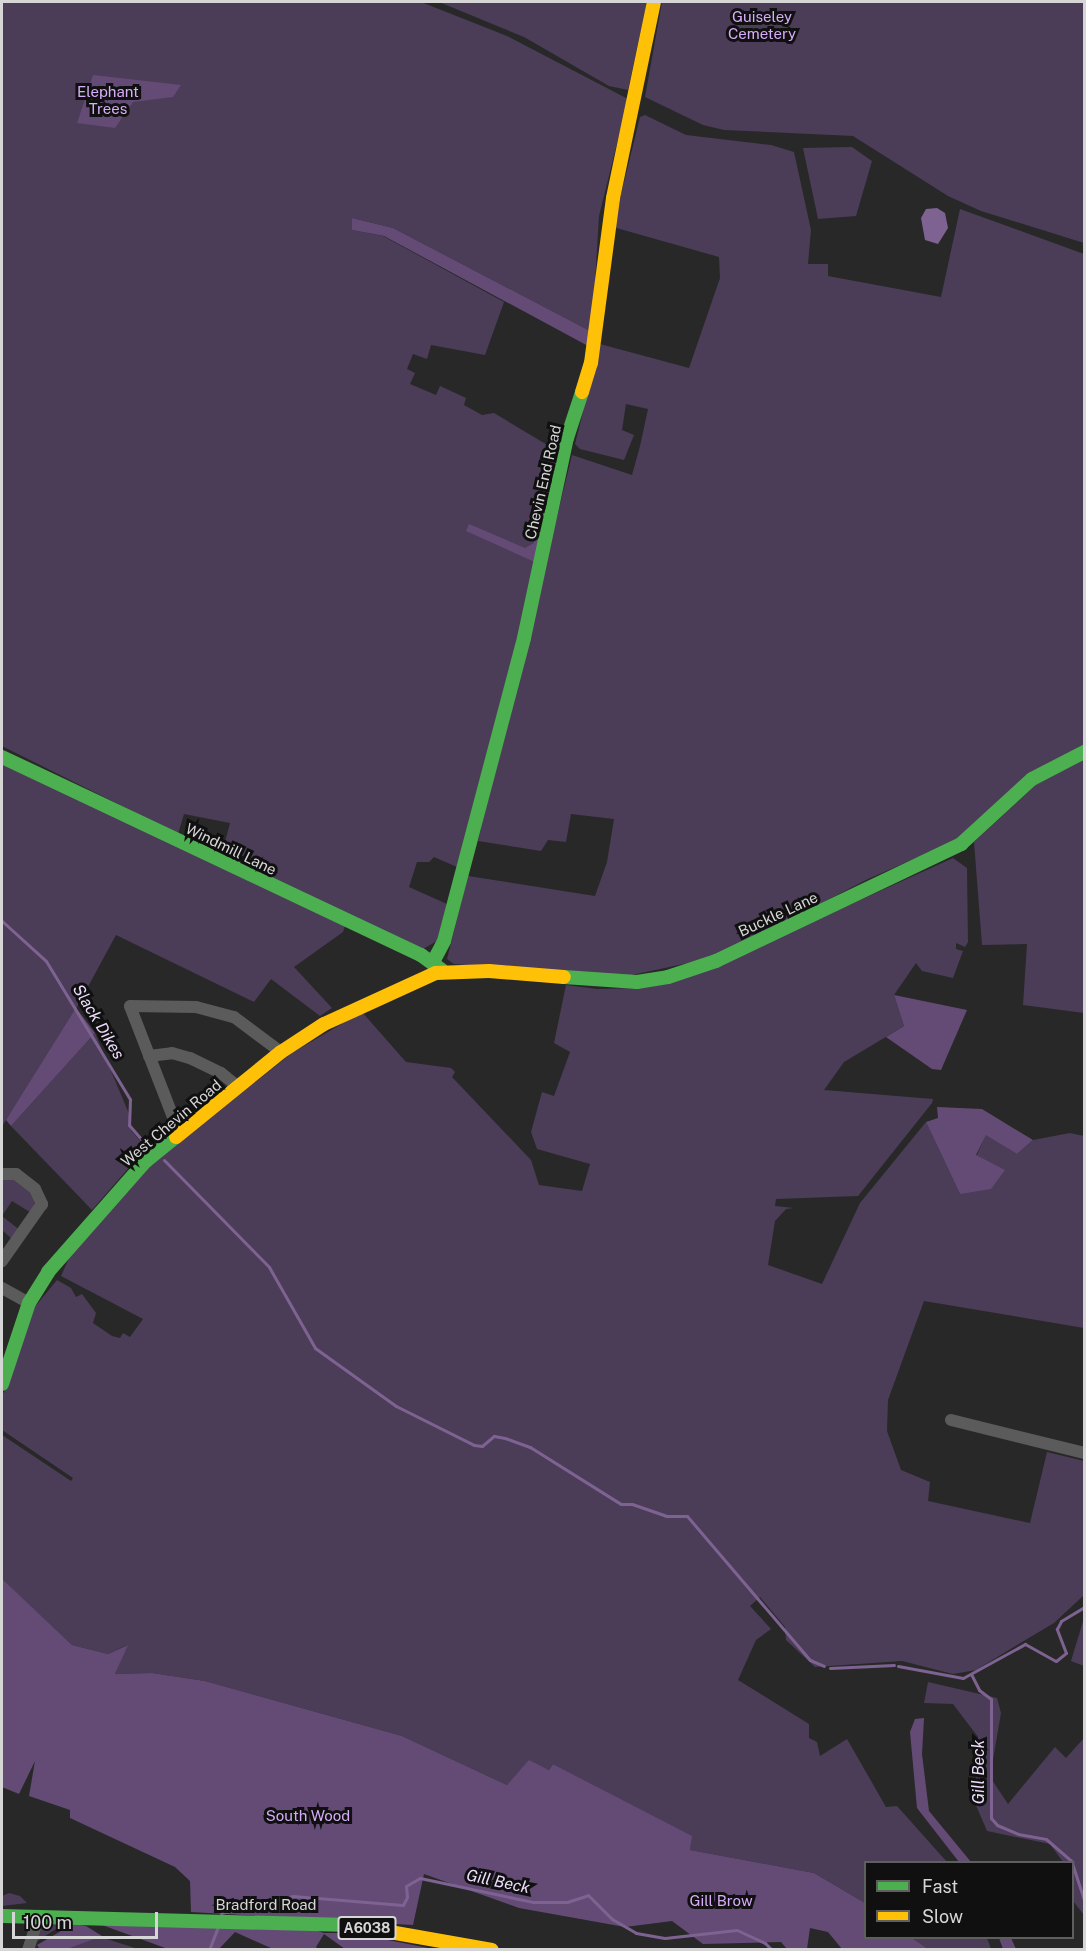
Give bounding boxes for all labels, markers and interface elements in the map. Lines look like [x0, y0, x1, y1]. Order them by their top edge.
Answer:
park label: Guiseley Cemetery [728, 7, 796, 42]
park label: Elephant Trees [77, 82, 139, 117]
street label: Chevin End Road [521, 423, 565, 541]
street label: Windmill Lane [183, 819, 279, 879]
street label: Buckle Lane [735, 888, 821, 940]
water label: Slack Dikes [68, 981, 128, 1063]
street label: West Chevin Road [117, 1076, 225, 1170]
water label: Gill Beck [969, 1740, 989, 1804]
park label: South Wood [266, 1807, 350, 1825]
legend [864, 1861, 1074, 1939]
water label: Gill Beck [464, 1866, 532, 1898]
text: Fast [922, 1876, 958, 1897]
park label: Gill Brow [689, 1892, 753, 1910]
street label: Bradford Road [215, 1896, 317, 1914]
scale bar [15, 1900, 160, 1938]
text: Slow [922, 1906, 963, 1927]
text: 100 m [23, 1912, 72, 1933]
road number: A6038 [337, 1917, 397, 1939]

